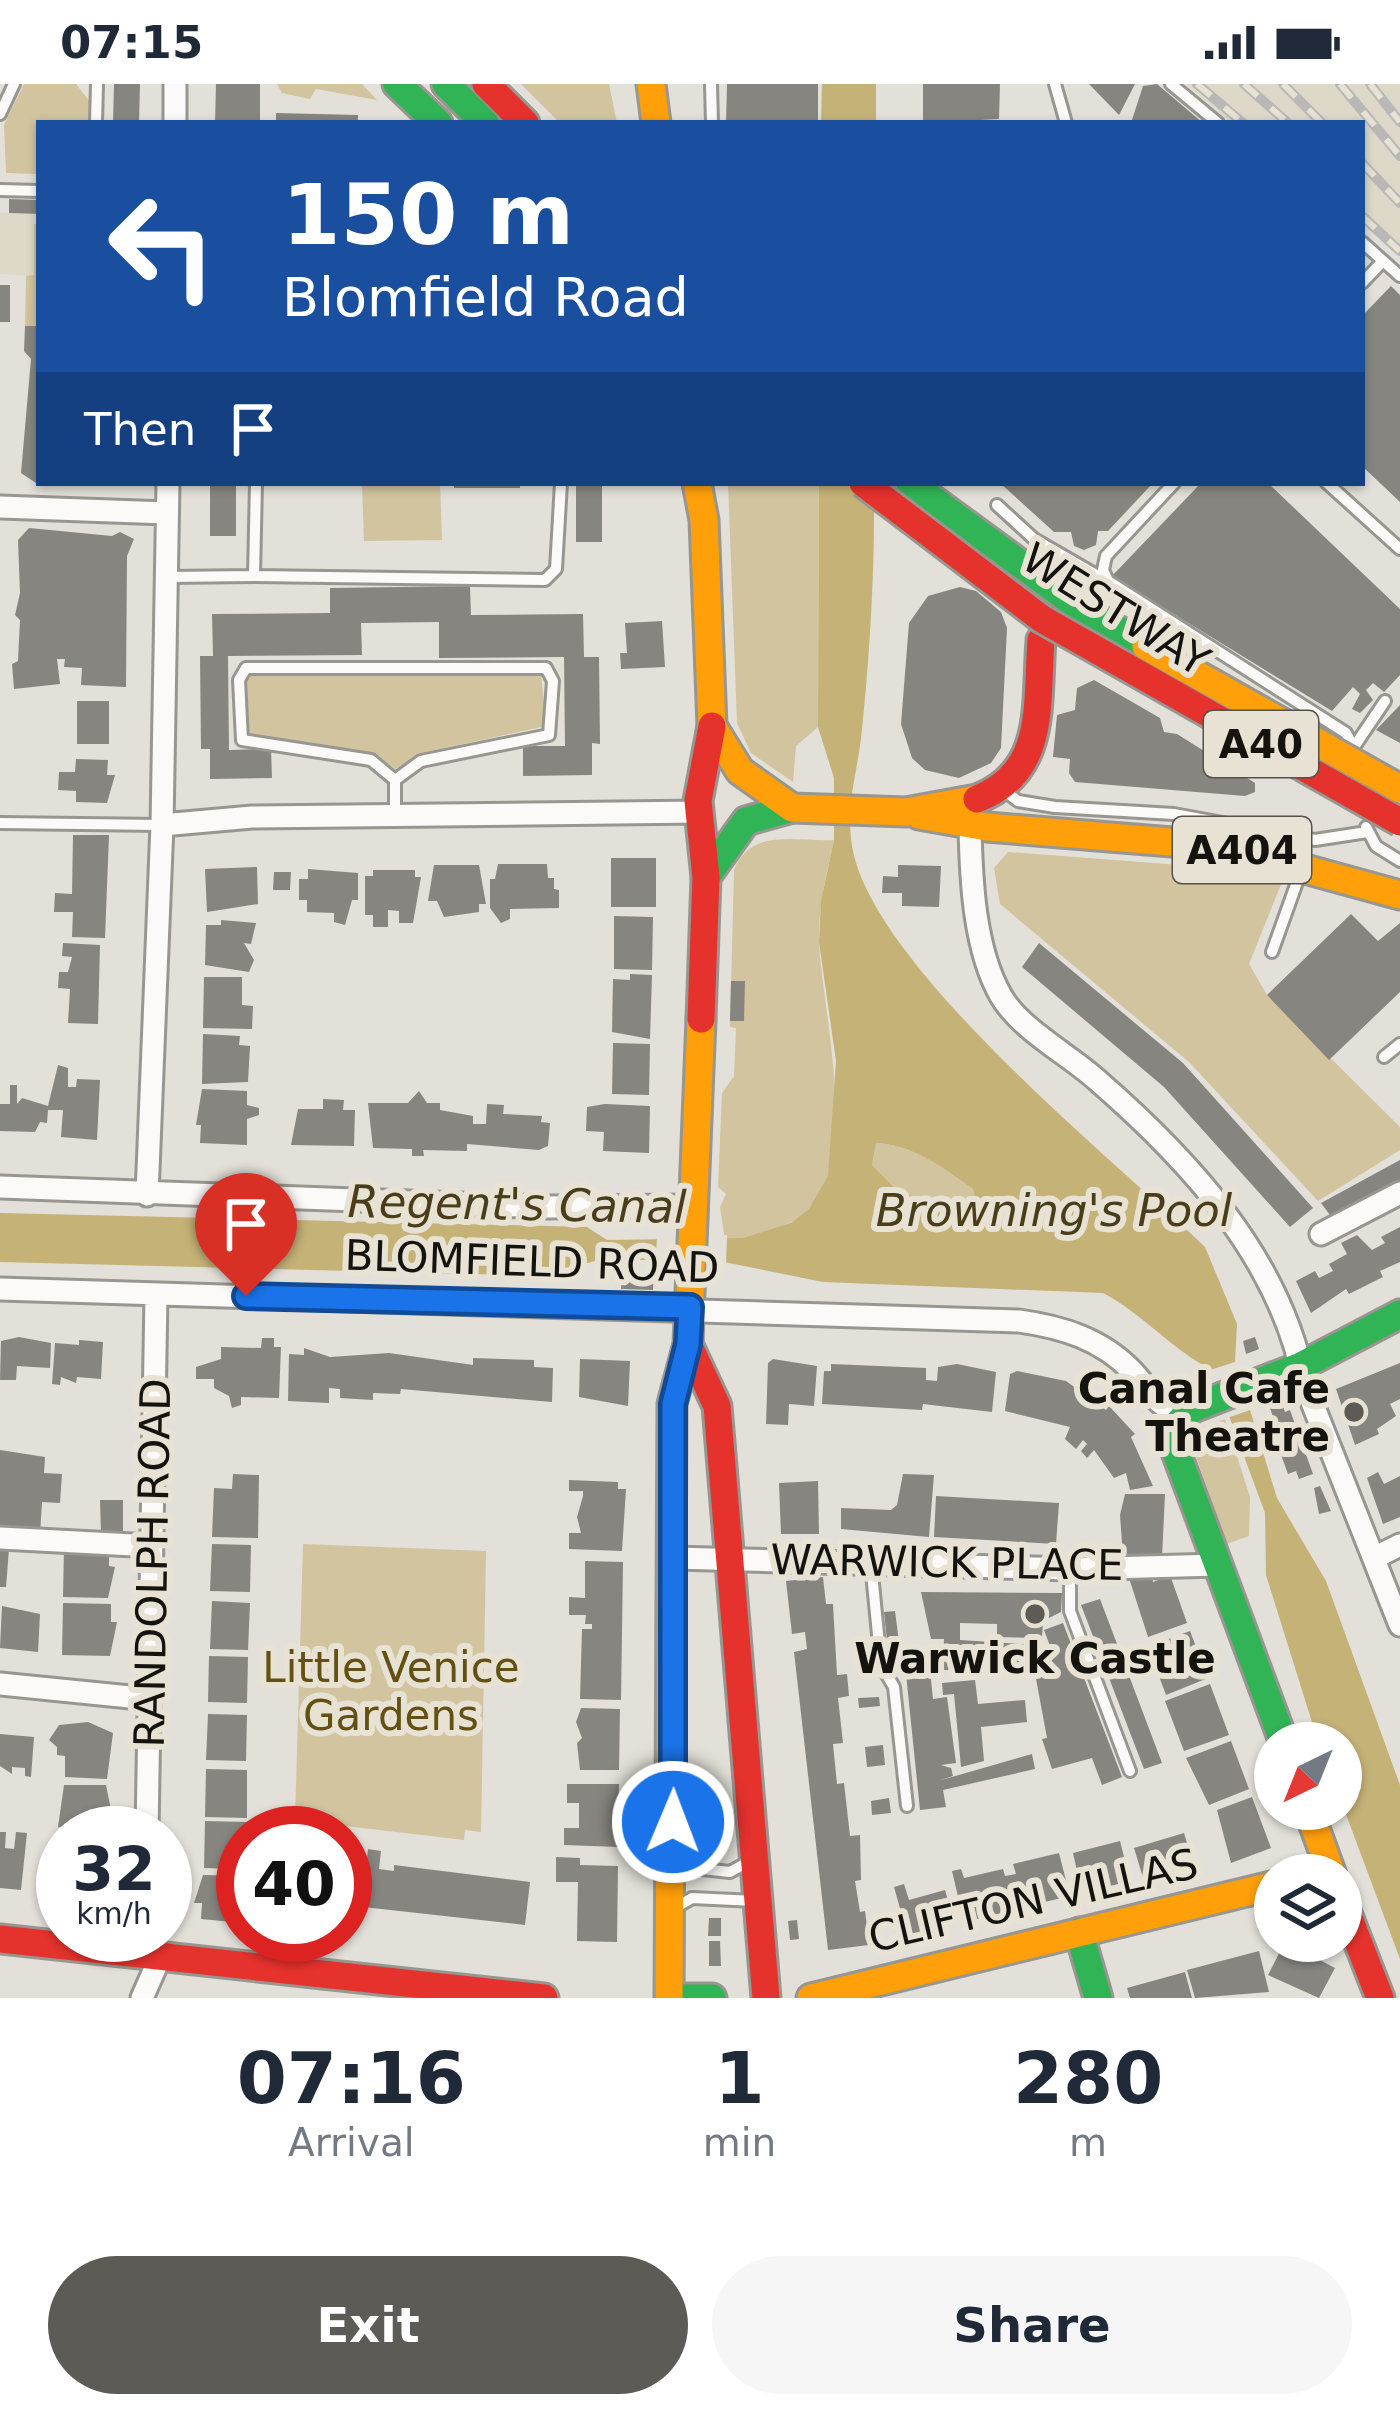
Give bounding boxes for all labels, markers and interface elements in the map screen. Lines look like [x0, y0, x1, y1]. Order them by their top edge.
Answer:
text: 07:15 [60, 16, 203, 69]
text: 150 m [282, 166, 574, 264]
icon: left [84, 168, 240, 324]
text: Blomfield Road [282, 266, 689, 329]
icon: arrive [220, 396, 286, 462]
text: Then [84, 403, 196, 456]
street label: WESTWAY [1013, 533, 1218, 686]
road number: A40 [1204, 711, 1318, 777]
road number: A404 [1173, 817, 1311, 883]
pin [195, 1173, 297, 1296]
water label: Regent's Canal [347, 1175, 687, 1234]
water label: Browning's Pool [876, 1184, 1233, 1237]
icon: arrive [213, 1191, 279, 1257]
street label: BLOMFIELD ROAD [344, 1230, 720, 1293]
place label: Canal Cafe Theatre [1078, 1364, 1330, 1461]
street label: RANDOLPH ROAD [125, 1378, 180, 1748]
marker: Canal Cafe Theatre [1341, 1399, 1367, 1425]
street label: WARWICK PLACE [770, 1535, 1124, 1590]
marker: Warwick Castle [1022, 1601, 1048, 1627]
place label: Warwick Castle [854, 1634, 1216, 1683]
park label: Little Venice Gardens [262, 1643, 520, 1740]
north arrow [1254, 1722, 1362, 1830]
map controls [1254, 1722, 1362, 1962]
position arrow [610, 1759, 736, 1885]
speed limit sign: 40 [216, 1806, 372, 1962]
text: 32 [72, 1834, 156, 1904]
street label: CLIFTON VILLAS [864, 1839, 1202, 1962]
button: layers [1254, 1854, 1362, 1962]
text: km/h [76, 1896, 152, 1931]
text: 07:16 [237, 2036, 466, 2120]
text: 1 [714, 2036, 764, 2120]
text: 280 [1013, 2036, 1163, 2120]
text: Arrival [288, 2120, 415, 2165]
text: min [703, 2120, 776, 2165]
text: m [1069, 2120, 1107, 2165]
button: Exit [48, 2256, 688, 2394]
button: Share [712, 2256, 1352, 2394]

